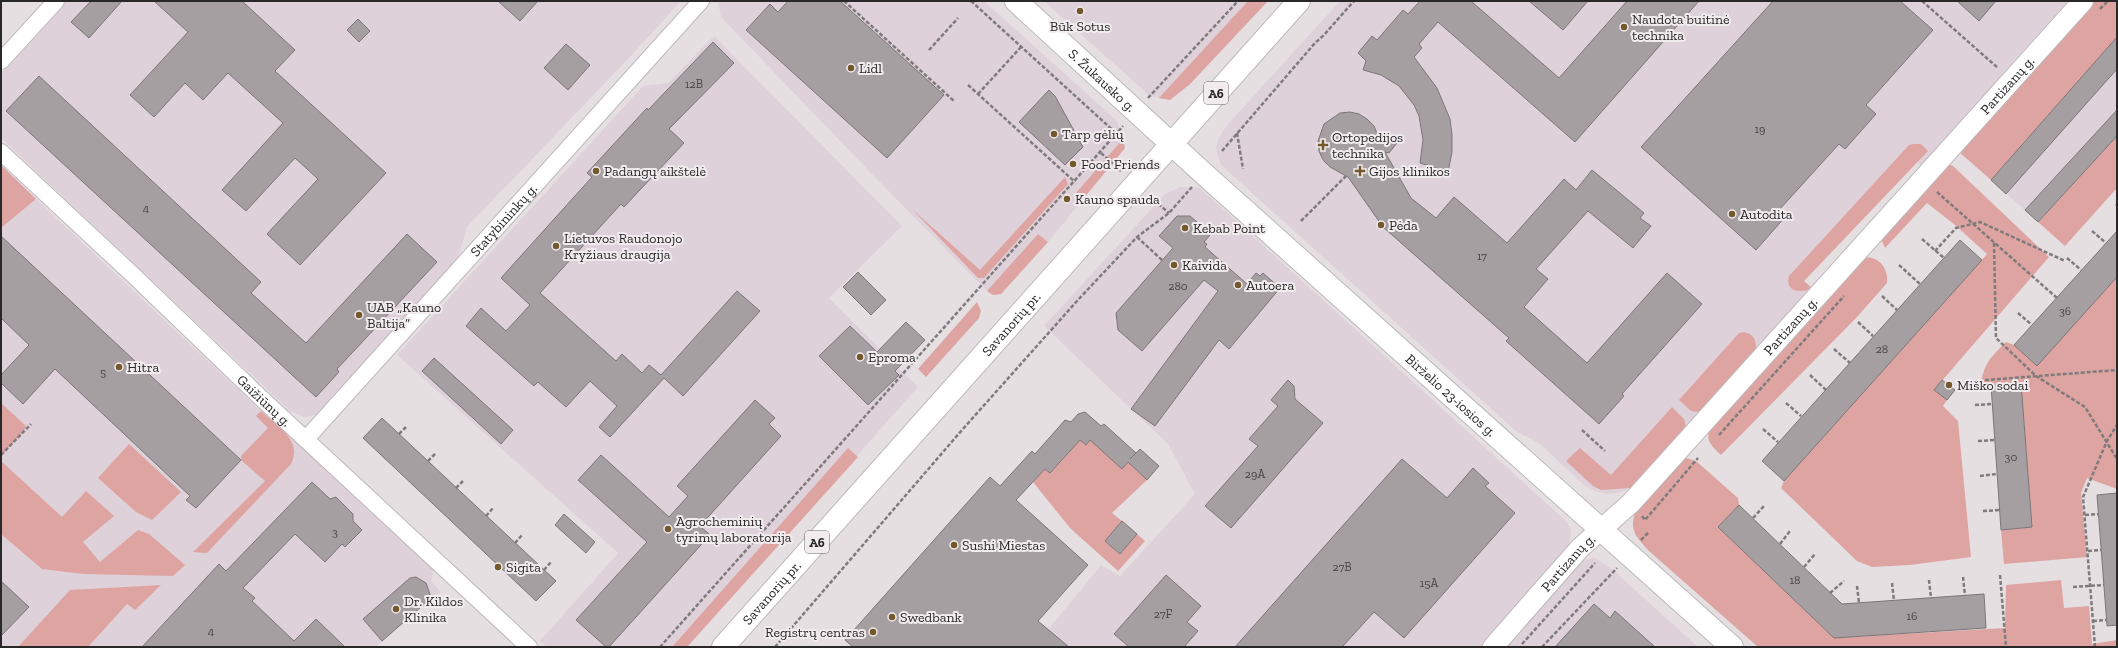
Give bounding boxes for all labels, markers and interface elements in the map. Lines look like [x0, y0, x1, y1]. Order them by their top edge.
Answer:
marker: Būk Sotus [1075, 6, 1085, 16]
place label: Naudota buitinė technika [1632, 11, 1730, 44]
place label: Būk Sotus [1050, 18, 1110, 35]
marker: Naudota buitinė technika [1619, 22, 1629, 32]
street label: S. Žukausko g. [1065, 45, 1139, 115]
street label: Partizanų g. [1977, 53, 2038, 118]
place label: Lidl [859, 60, 882, 77]
marker: Lidl [846, 63, 856, 73]
house number: 12B [685, 77, 703, 91]
road number: A6 [1204, 82, 1228, 104]
house number: 19 [1755, 122, 1766, 136]
place label: Tarp gėlių [1062, 126, 1124, 143]
marker: Tarp gėlių [1049, 129, 1059, 139]
place label: Ortopedijos technika [1332, 129, 1403, 162]
marker: Ortopedijos technika [1317, 139, 1329, 151]
place label: Food Friends [1081, 156, 1160, 173]
marker: Food Friends [1068, 159, 1078, 169]
place label: Padangų aikštelė [604, 163, 706, 180]
place label: Gijos klinikos [1369, 163, 1450, 180]
marker: Gijos klinikos [1354, 165, 1366, 177]
marker: Padangų aikštelė [591, 166, 601, 176]
street label: Statybininkų g. [466, 180, 541, 260]
place label: Kauno spauda [1075, 191, 1160, 208]
marker: Kauno spauda [1062, 194, 1072, 204]
house number: 4 [143, 201, 150, 215]
place label: Autodita [1740, 206, 1793, 223]
marker: Autodita [1727, 209, 1737, 219]
place label: Pėda [1389, 217, 1418, 234]
place label: Kebab Point [1193, 220, 1266, 237]
marker: Pėda [1376, 220, 1386, 230]
marker: Kebab Point [1180, 223, 1190, 233]
place label: Lietuvos Raudonojo Kryžiaus draugija [564, 230, 682, 263]
marker: Lietuvos Raudonojo Kryžiaus draugija [551, 241, 561, 251]
house number: 17 [1477, 249, 1487, 263]
place label: Kaivida [1182, 257, 1227, 274]
marker: Kaivida [1169, 260, 1179, 270]
place label: Autoera [1246, 277, 1295, 294]
house number: 280 [1168, 279, 1188, 293]
marker: Autoera [1233, 280, 1243, 290]
street label: Savanorių pr. [978, 288, 1044, 359]
street label: Partizanų g. [1760, 293, 1821, 359]
place label: UAB „Kauno Baltija“ [367, 299, 441, 332]
house number: 36 [2059, 304, 2071, 318]
marker: UAB „Kauno Baltija“ [354, 310, 364, 320]
house number: 28 [1876, 342, 1888, 356]
place label: Eproma [868, 349, 916, 366]
street label: Birželio 23-iosios g. [1402, 350, 1500, 440]
marker: Eproma [855, 352, 865, 362]
place label: Hitra [127, 359, 160, 376]
marker: Hitra [114, 362, 124, 372]
house number: 5 [100, 365, 106, 379]
street label: Gaižiūnų g. [233, 371, 295, 430]
place label: Miško sodai [1957, 377, 2029, 394]
marker: Miško sodai [1944, 380, 1954, 390]
house number: 30 [2005, 450, 2017, 464]
house number: 29A [1245, 467, 1265, 481]
place label: Agrocheminių tyrimų laboratorija [676, 513, 792, 546]
marker: Agrocheminių tyrimų laboratorija [663, 524, 673, 534]
house number: 3 [332, 525, 338, 539]
street label: Partizanų g. [1537, 530, 1599, 595]
road number: A6 [805, 531, 829, 553]
place label: Sushi Miestas [962, 537, 1045, 554]
marker: Sushi Miestas [949, 540, 959, 550]
street label: Savanorių pr. [739, 557, 805, 628]
place label: Sigita [506, 559, 541, 576]
house number: 27B [1332, 560, 1352, 574]
marker: Sigita [493, 562, 503, 572]
house number: 18 [1789, 573, 1801, 587]
house number: 15A [1420, 576, 1438, 590]
place label: Dr. Kildos Klinika [404, 593, 463, 626]
marker: Dr. Kildos Klinika [391, 604, 401, 614]
house number: 27F [1154, 607, 1173, 621]
place label: Swedbank [900, 609, 962, 626]
house number: 16 [1907, 609, 1918, 623]
marker: Swedbank [887, 612, 897, 622]
house number: 4 [208, 624, 215, 638]
place label: Registrų centras [765, 624, 865, 641]
marker: Registrų centras [868, 627, 878, 637]

